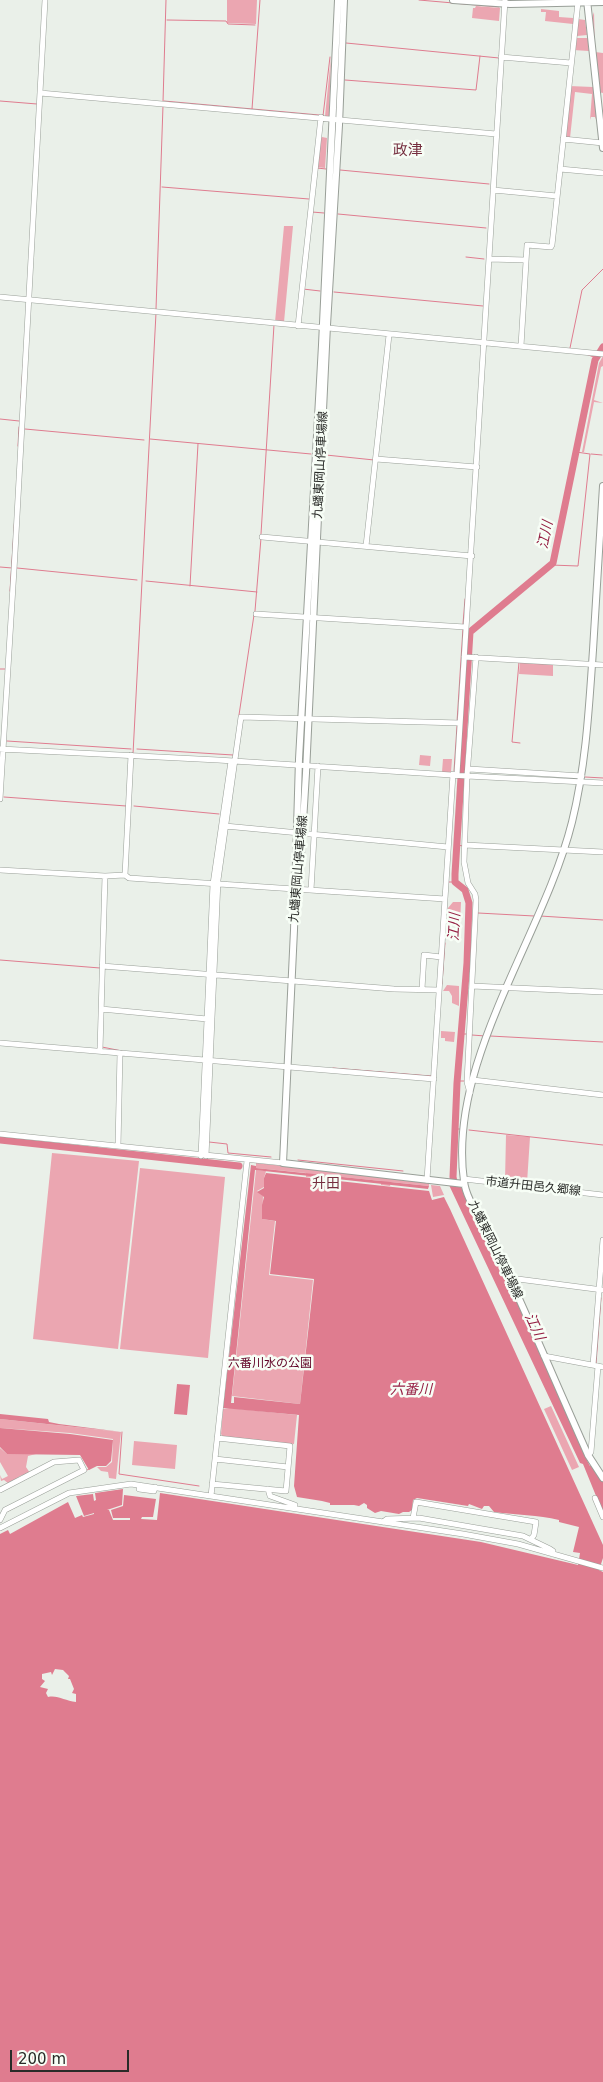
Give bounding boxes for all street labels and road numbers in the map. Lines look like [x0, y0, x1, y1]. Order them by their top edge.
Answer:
street label: 九蟠東岡山停車場線 [311, 411, 331, 519]
street label: 九蟠東岡山停車場線 [287, 815, 311, 923]
street label: 市道升田邑久郷線 [485, 1175, 581, 1199]
street label: 九蟠東岡山停車場線 [465, 1198, 525, 1302]

